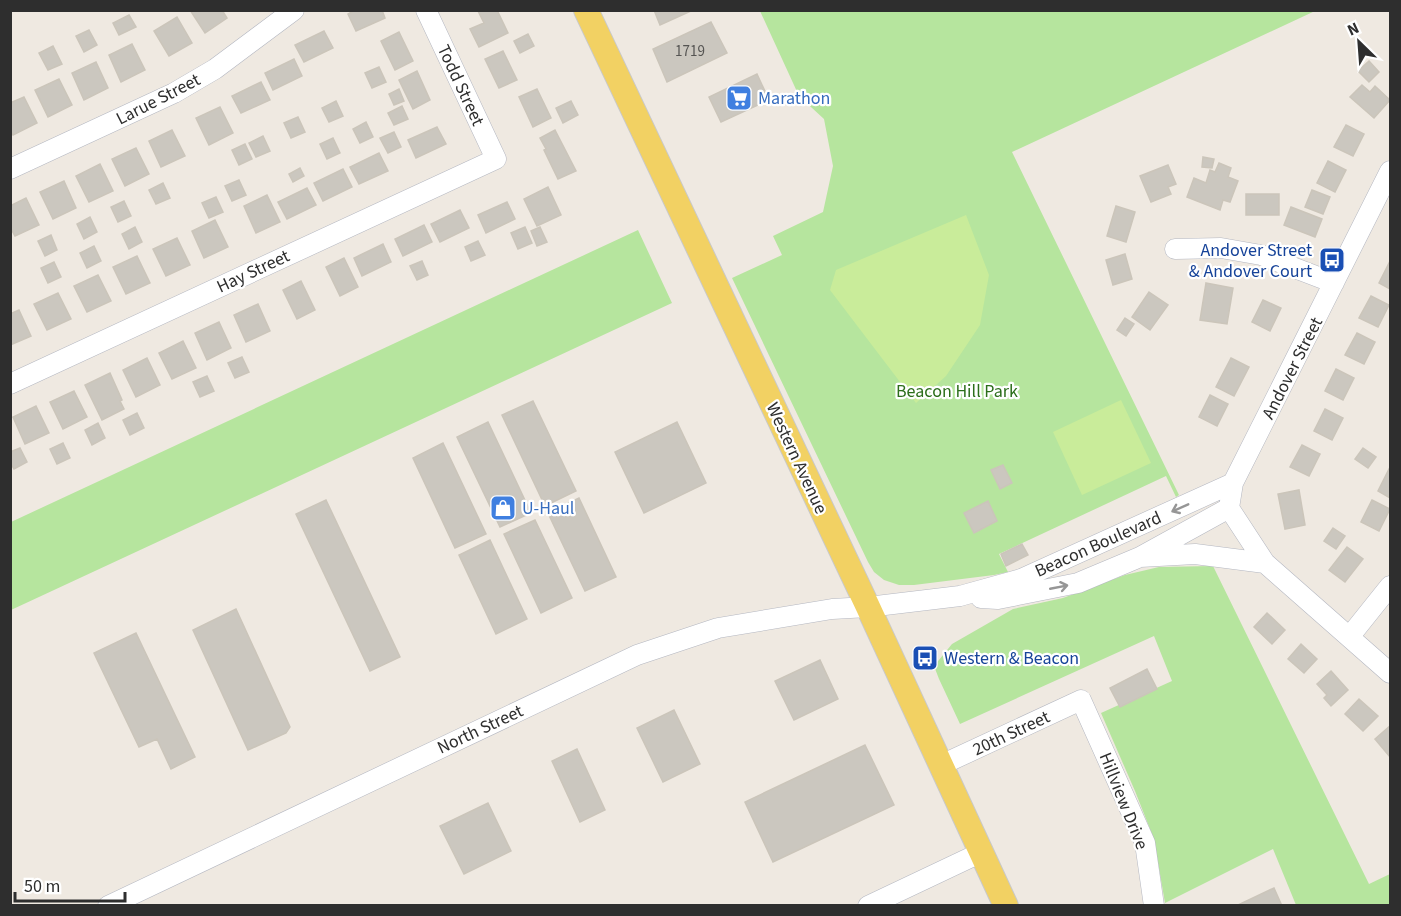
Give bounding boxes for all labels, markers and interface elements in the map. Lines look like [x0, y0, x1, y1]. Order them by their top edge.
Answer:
north arrow [1329, 12, 1389, 72]
text: N [1344, 17, 1363, 42]
street label: Todd Street [431, 41, 490, 130]
house number: 1719 [675, 41, 705, 62]
street label: Larue Street [112, 68, 205, 131]
supermarket icon: Marathon [724, 83, 754, 113]
place label: Marathon [758, 86, 830, 111]
place label: Andover Street & Andover Court [1189, 238, 1312, 284]
street label: Hay Street [213, 244, 294, 299]
bus stop icon: Andover Street & Andover Court [1317, 245, 1347, 275]
street label: Andover Street [1256, 313, 1329, 424]
park label: Beacon Hill Park [896, 379, 1018, 404]
street label: Western Avenue [760, 398, 833, 518]
shop icon: U-Haul [488, 493, 518, 523]
place label: U-Haul [522, 496, 574, 521]
one-way arrow [1171, 502, 1189, 514]
street label: Beacon Boulevard [1031, 505, 1166, 584]
one-way arrow [1049, 581, 1069, 592]
bus stop icon: Western & Beacon [910, 643, 940, 673]
place label: Western & Beacon [944, 646, 1079, 671]
street label: North Street [433, 699, 527, 760]
street label: 20th Street [969, 705, 1054, 762]
street label: Hillview Drive [1093, 749, 1154, 854]
scale bar [15, 865, 124, 903]
text: 50 m [24, 874, 60, 899]

